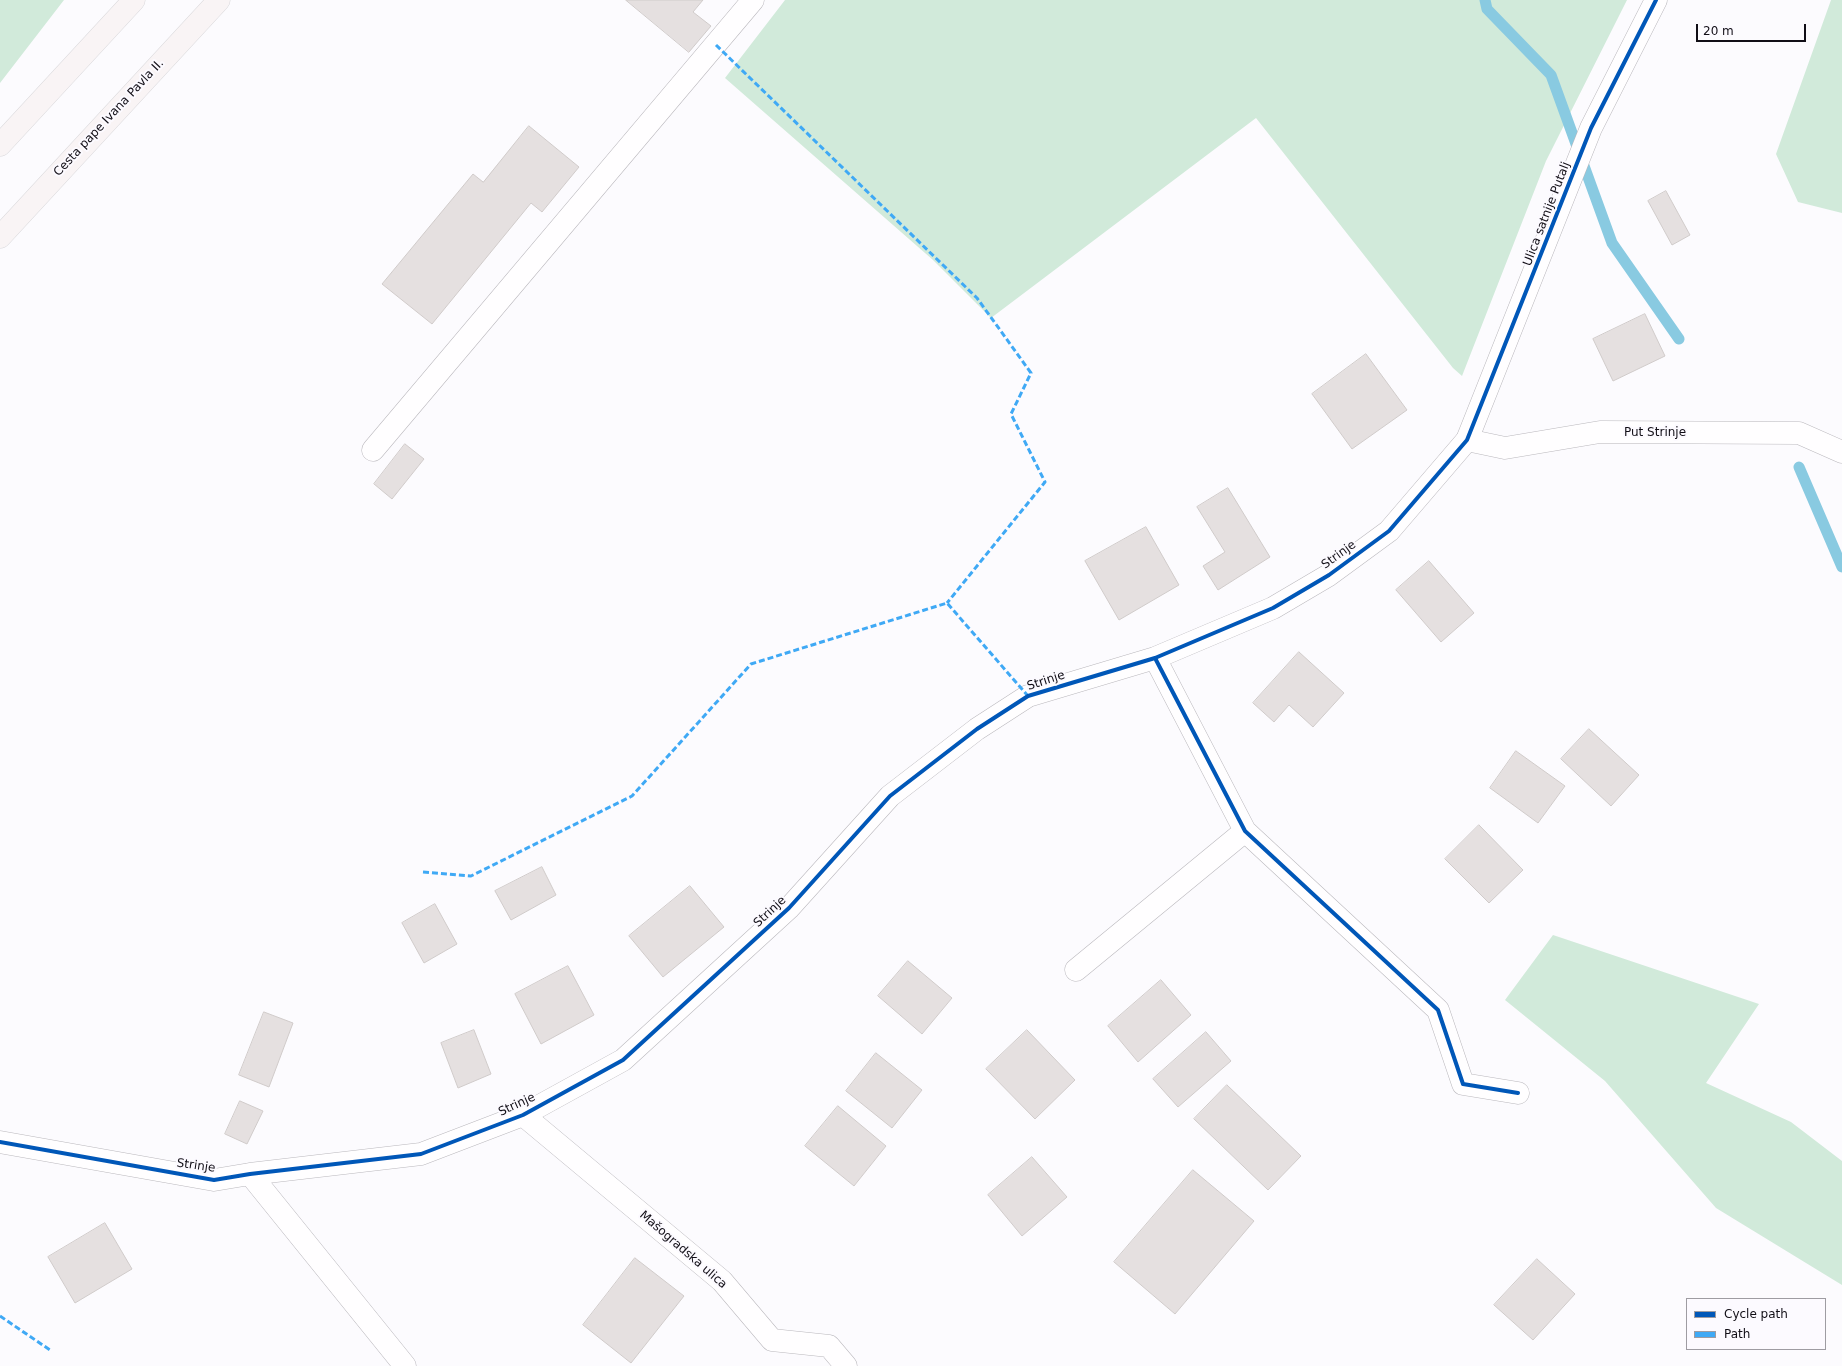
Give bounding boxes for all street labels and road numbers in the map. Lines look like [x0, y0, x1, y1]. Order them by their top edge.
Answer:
street label: Cesta pape Ivana Pavla II. [51, 56, 167, 180]
street label: Ulica satnije Putalj [1521, 160, 1573, 268]
street label: Put Strinje [1624, 426, 1686, 440]
street label: Strinje [1319, 538, 1359, 572]
street label: Strinje [1025, 668, 1067, 694]
street label: Strinje [751, 893, 789, 931]
street label: Strinje [496, 1090, 538, 1120]
street label: Strinje [176, 1156, 216, 1176]
street label: Mašogradska ulica [636, 1208, 730, 1292]

